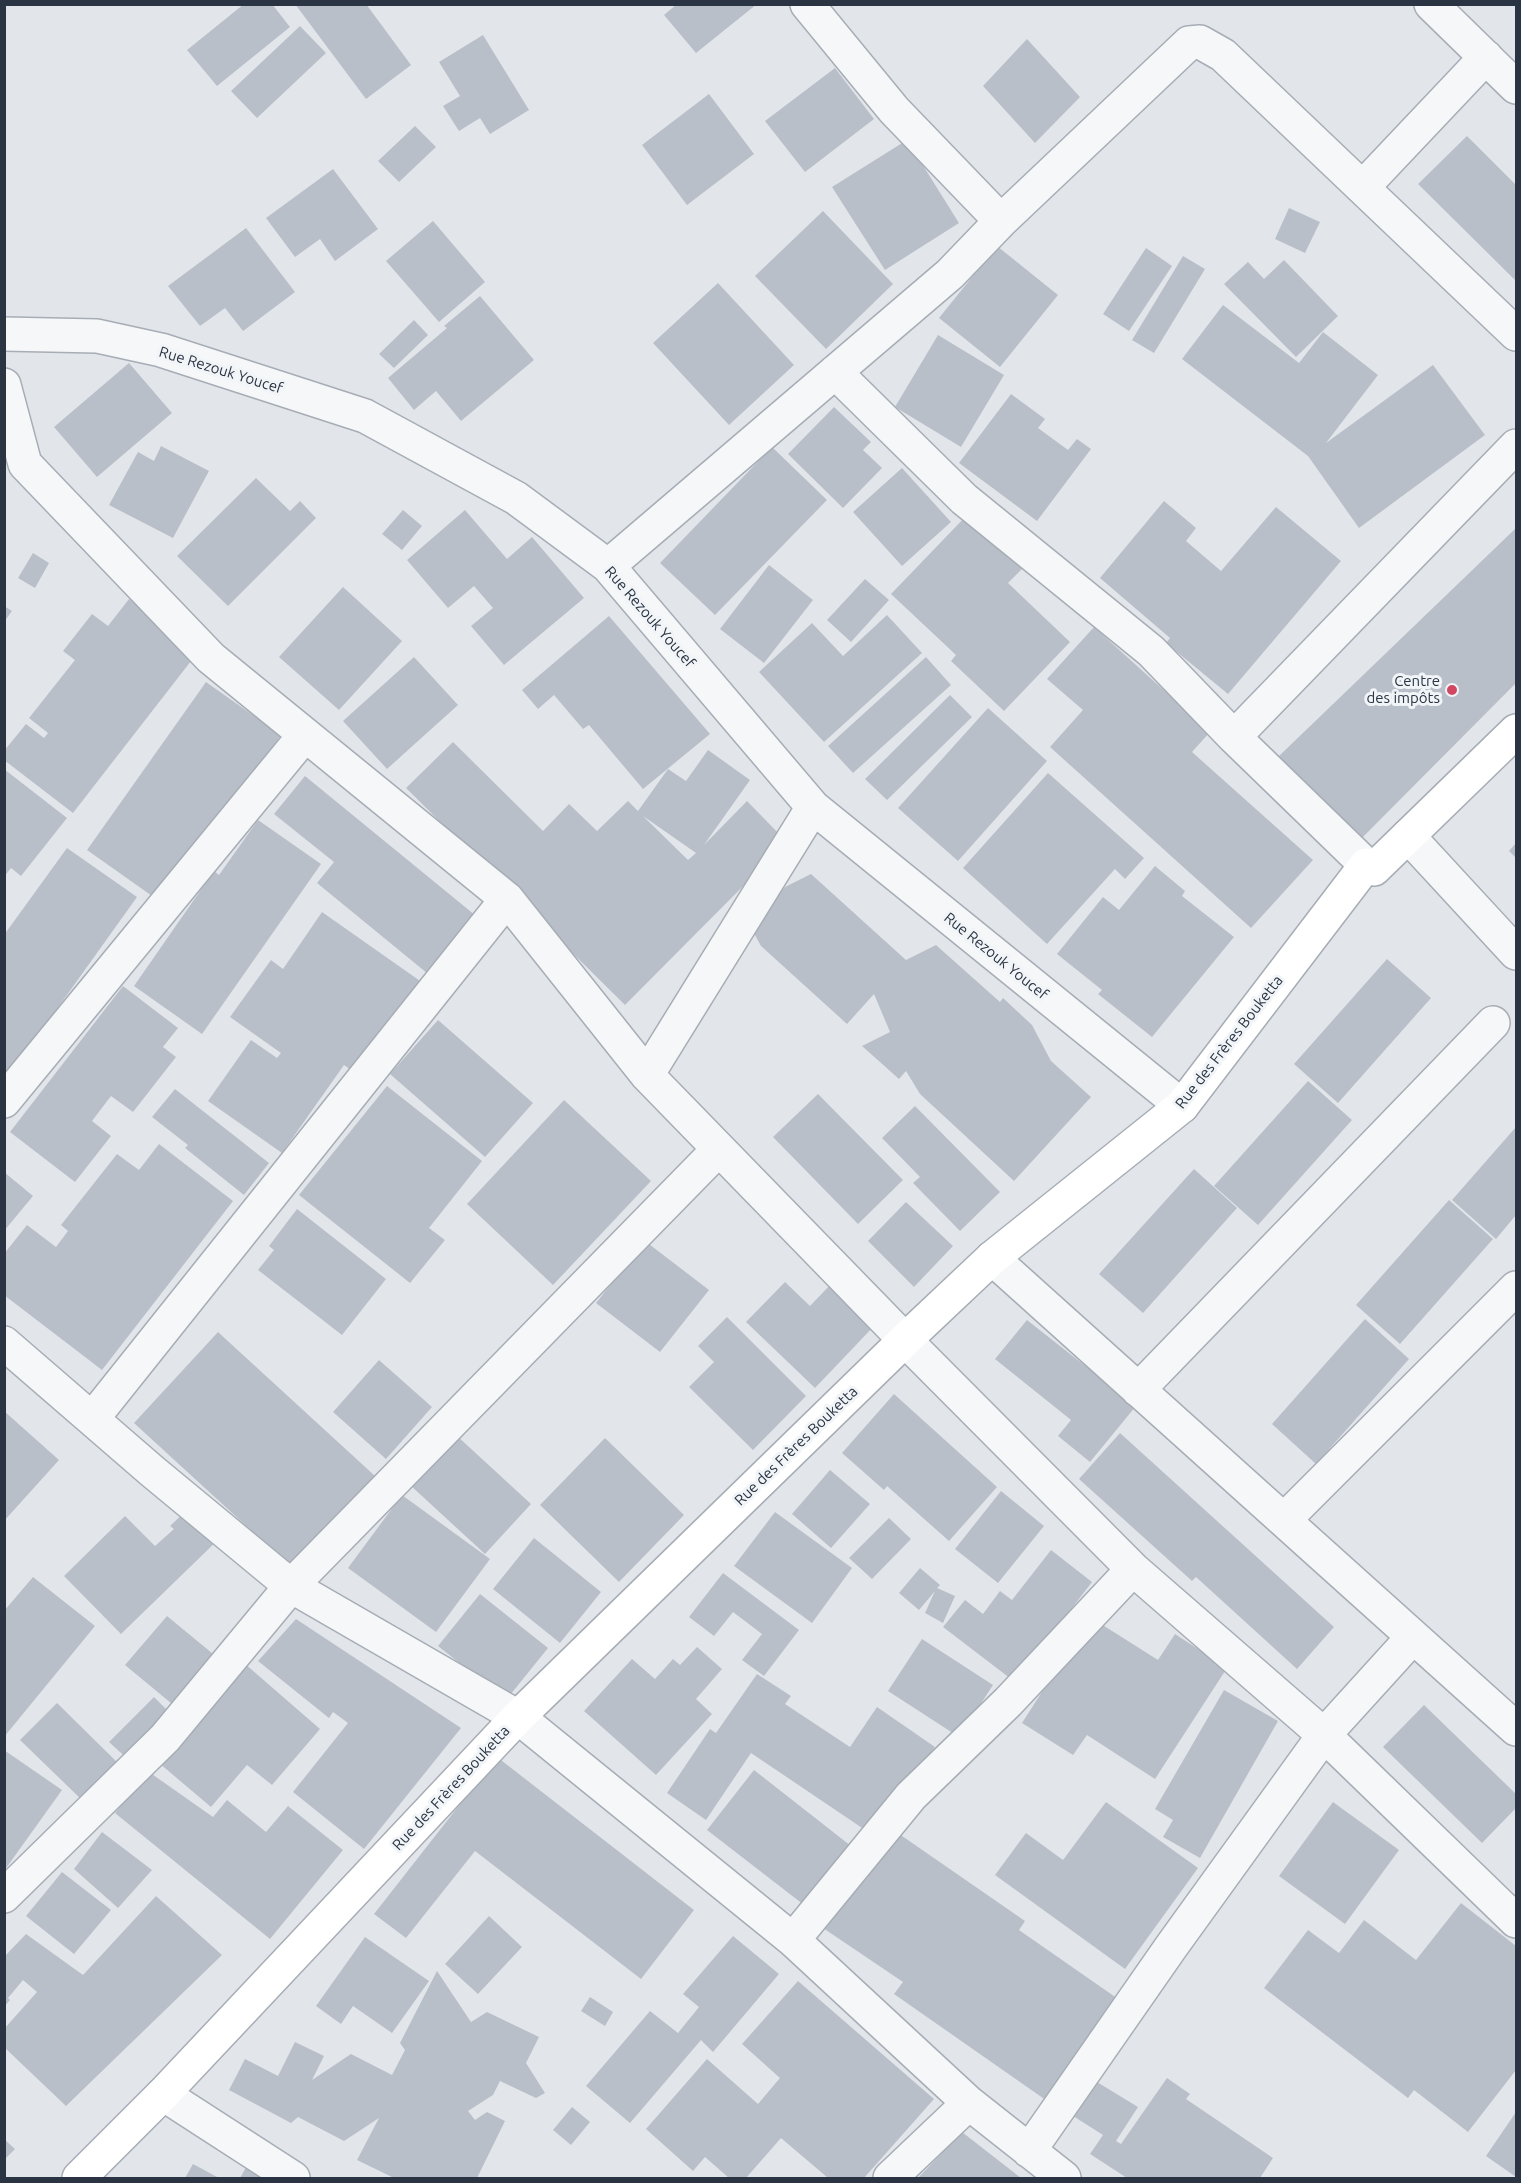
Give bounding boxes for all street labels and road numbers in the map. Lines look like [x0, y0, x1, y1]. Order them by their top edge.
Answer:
street label: Rue Rezouk Youcef [157, 343, 285, 397]
street label: Rue Rezouk Youcef [601, 563, 699, 671]
street label: Rue Rezouk Youcef [940, 909, 1052, 1003]
street label: Rue des Frères Bouketta [1171, 972, 1287, 1112]
street label: Rue des Frères Bouketta [731, 1383, 861, 1509]
street label: Rue des Frères Bouketta [388, 1722, 514, 1854]

